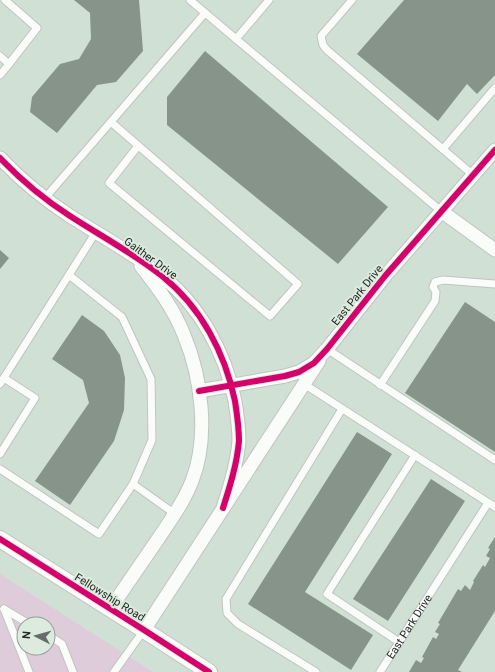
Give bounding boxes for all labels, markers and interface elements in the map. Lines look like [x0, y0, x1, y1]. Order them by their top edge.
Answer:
street label: Gaither Drive [121, 235, 180, 282]
street label: East Park Drive [329, 262, 386, 328]
street label: Fellowship Road [72, 571, 147, 624]
street label: East Park Drive [384, 592, 435, 661]
north arrow [16, 616, 56, 656]
text: N [20, 630, 33, 640]

